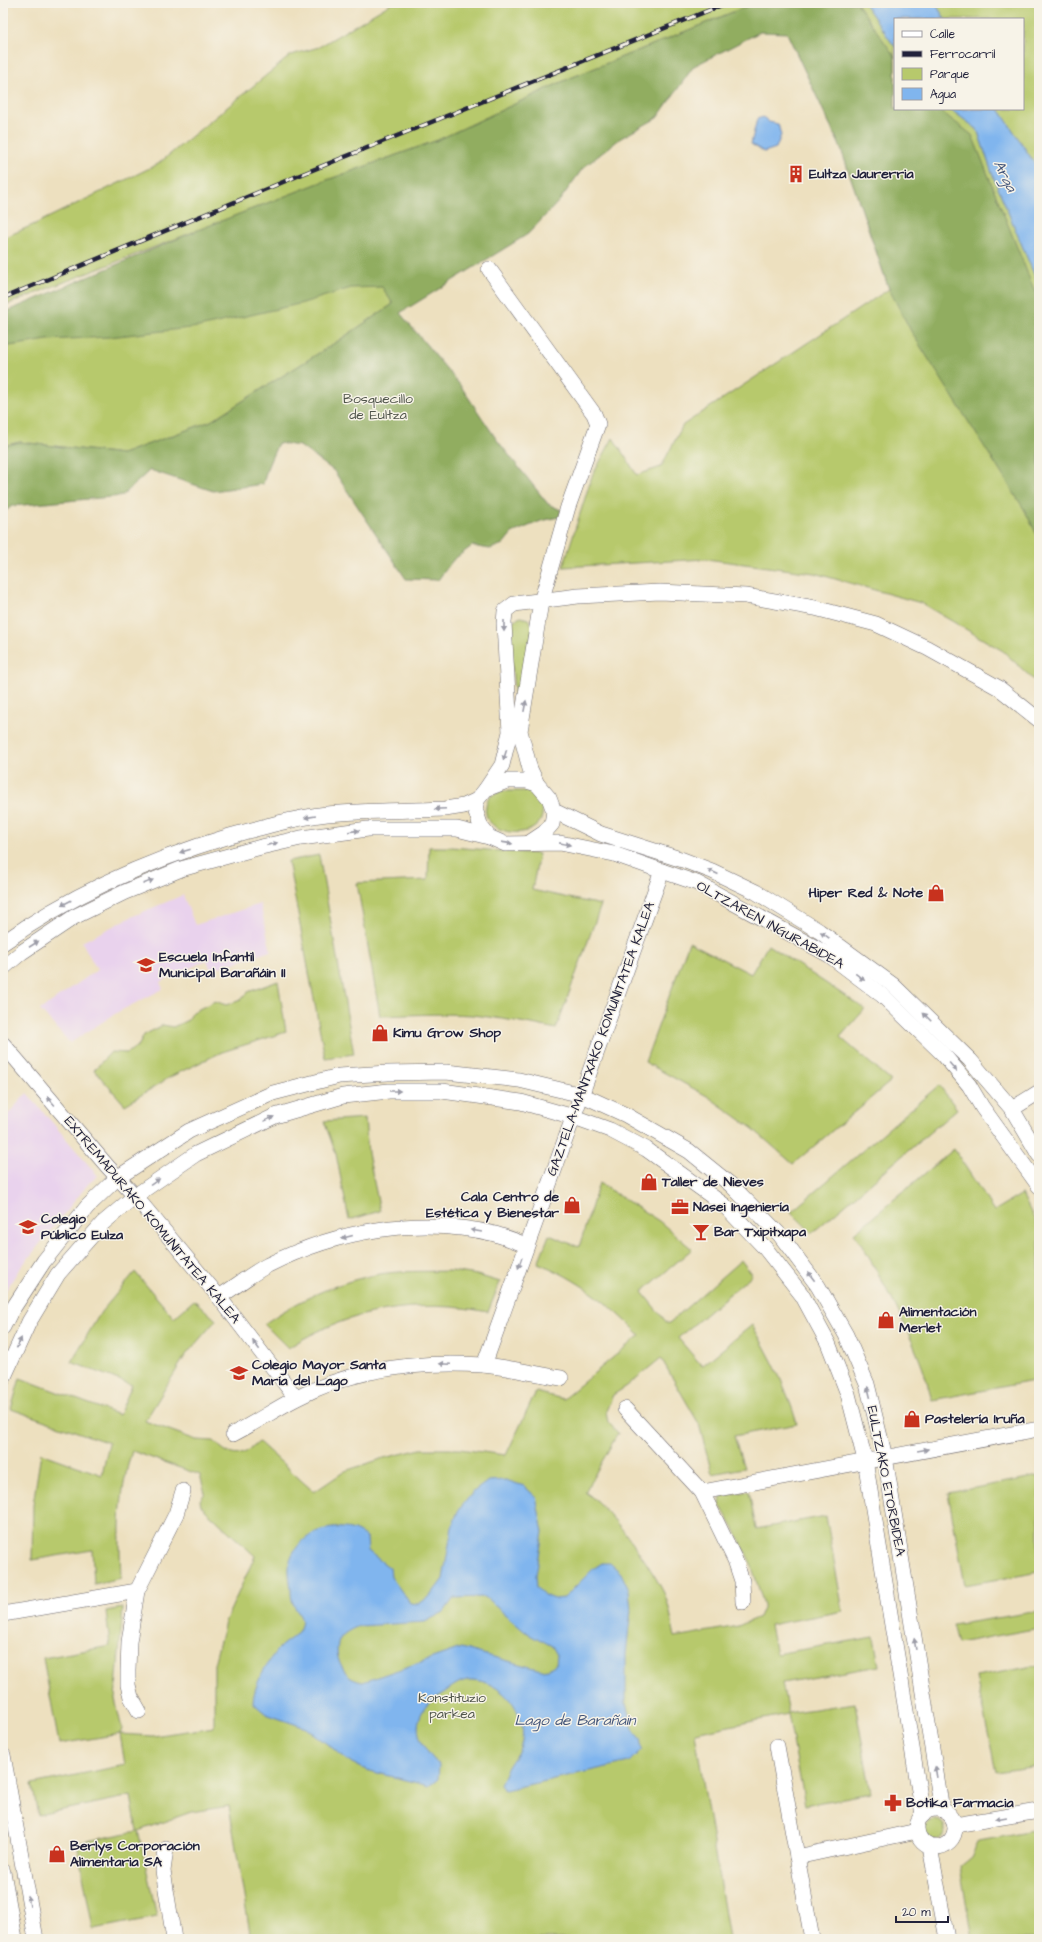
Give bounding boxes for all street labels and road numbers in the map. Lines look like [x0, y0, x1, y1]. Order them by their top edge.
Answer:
street label: OLTZAREN INGURABIDEA [692, 876, 848, 974]
street label: GAZTELA-MANTXAKO KOMUNITATEA KALEA [542, 899, 660, 1179]
street label: EXTREMADURAKO KOMUNITATEA KALEA [59, 1112, 245, 1328]
street label: EULTZAKO ETORBIDEA [862, 1404, 910, 1558]

